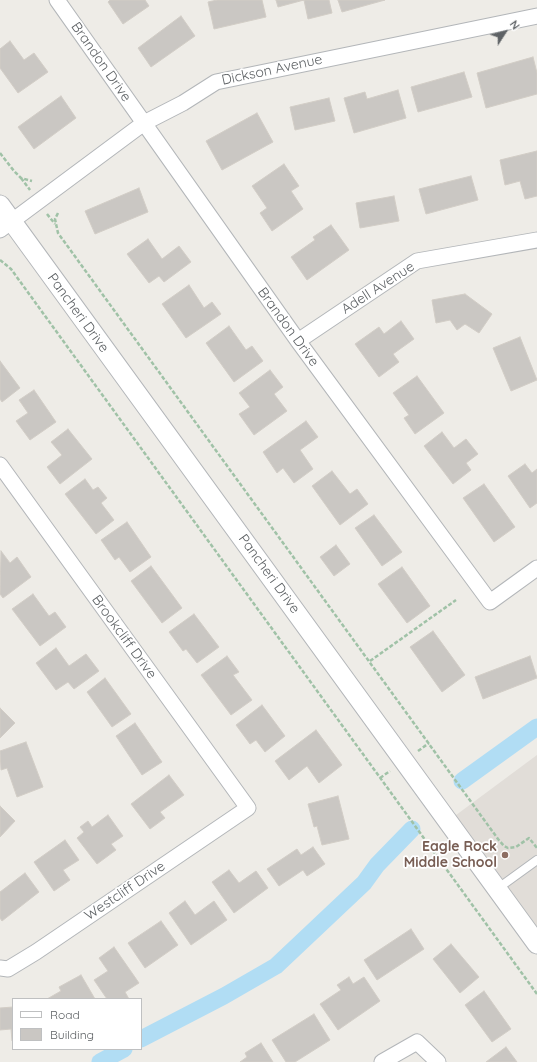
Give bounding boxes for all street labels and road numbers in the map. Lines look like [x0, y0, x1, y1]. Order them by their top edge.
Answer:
street label: Brandon Drive [67, 19, 135, 105]
street label: Dickson Avenue [220, 51, 324, 89]
street label: Adell Avenue [338, 258, 418, 318]
street label: Pancheri Drive [44, 270, 112, 356]
street label: Brandon Drive [254, 284, 322, 370]
street label: Pancheri Drive [235, 531, 303, 617]
street label: Brookcliff Drive [88, 592, 160, 682]
street label: Westcliff Drive [82, 858, 168, 924]

